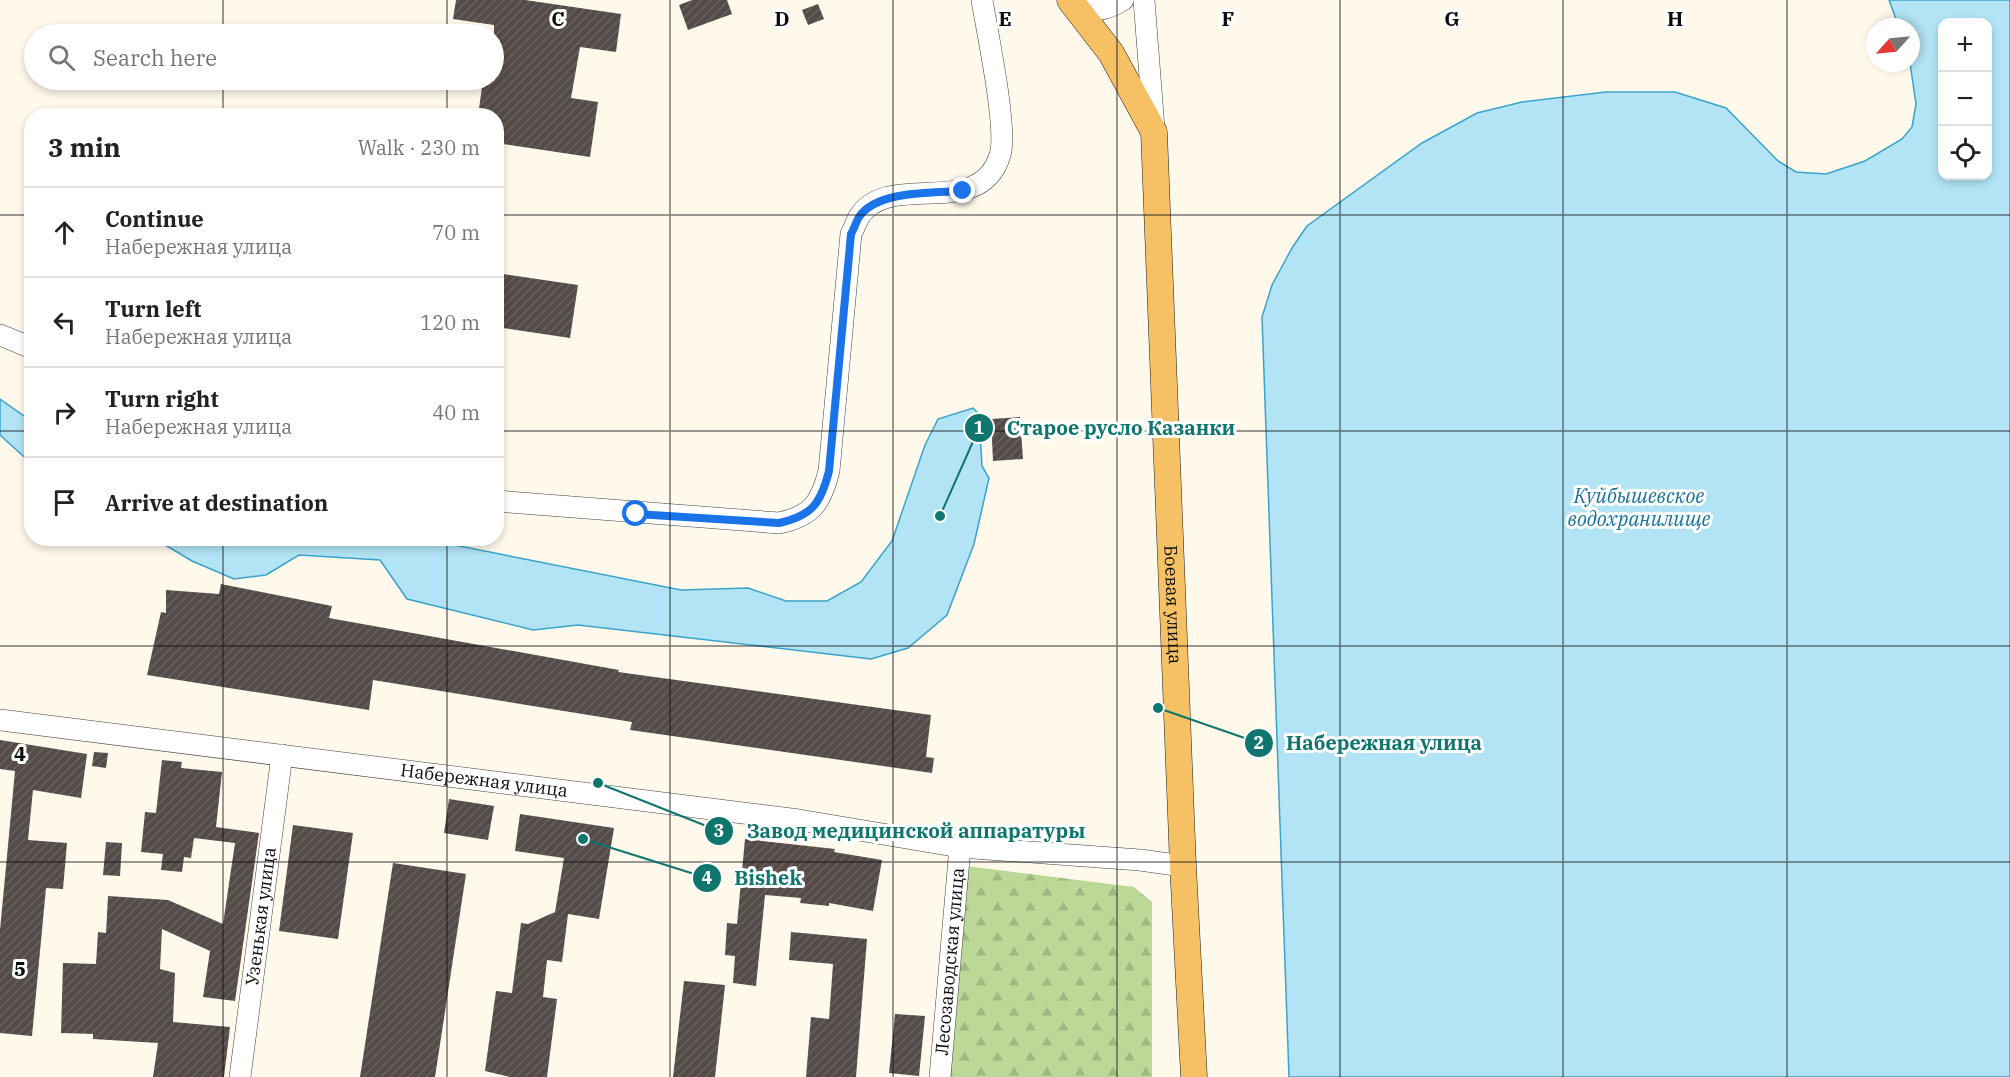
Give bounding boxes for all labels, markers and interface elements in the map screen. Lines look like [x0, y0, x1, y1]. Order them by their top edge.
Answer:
text: C [551, 5, 565, 32]
text: D [774, 5, 790, 32]
text: E [998, 5, 1012, 32]
text: F [1222, 5, 1234, 32]
text: G [1444, 5, 1460, 32]
text: H [1667, 5, 1683, 32]
north arrow [1866, 18, 1920, 72]
map controls [1938, 18, 1992, 180]
button: + [1938, 18, 1992, 72]
search box [24, 24, 504, 90]
icon: search [45, 41, 78, 74]
text: Search here [93, 43, 217, 72]
button: − [1938, 72, 1992, 126]
button: locate [1938, 126, 1992, 180]
text: 3 min [48, 130, 121, 164]
text: Walk · 230 m [358, 134, 480, 161]
route end [949, 177, 975, 203]
text: Continue [105, 204, 204, 233]
icon: ahead [48, 216, 81, 249]
text: 70 m [432, 219, 480, 246]
text: Набережная улица [105, 233, 292, 260]
text: Turn left [105, 294, 201, 323]
icon: left [48, 306, 81, 339]
text: 120 m [420, 309, 480, 336]
text: Набережная улица [105, 323, 292, 350]
text: Turn right [105, 384, 219, 413]
icon: right [48, 396, 81, 429]
text: 40 m [432, 399, 480, 426]
callout: Старое русло Казанки [964, 409, 1247, 447]
text: Набережная улица [105, 413, 292, 440]
text: Старое русло Казанки [1007, 414, 1235, 441]
text: 1 [974, 416, 985, 439]
water label: Куйбышевское водохранилище [1568, 482, 1711, 532]
icon: arrive [48, 486, 81, 519]
text: Arrive at destination [105, 488, 328, 517]
route start [622, 500, 648, 526]
street label: Боевая улица [1159, 545, 1187, 665]
callout: Набережная улица [1244, 724, 1494, 762]
text: Набережная улица [1286, 729, 1482, 756]
text: 2 [1254, 731, 1264, 754]
text: 4 [14, 740, 26, 767]
street label: Набережная улица [399, 758, 569, 802]
callout: Завод медицинской аппаратуры [704, 812, 1097, 850]
text: Завод медицинской аппаратуры [747, 817, 1085, 844]
text: 3 [714, 819, 724, 842]
street label: Узенькая улица [240, 846, 281, 987]
callout: Bishek [692, 859, 813, 897]
text: Bishek [734, 864, 802, 891]
text: 4 [702, 866, 713, 889]
street label: Лесозаводская улица [930, 866, 969, 1056]
text: 5 [14, 955, 26, 982]

